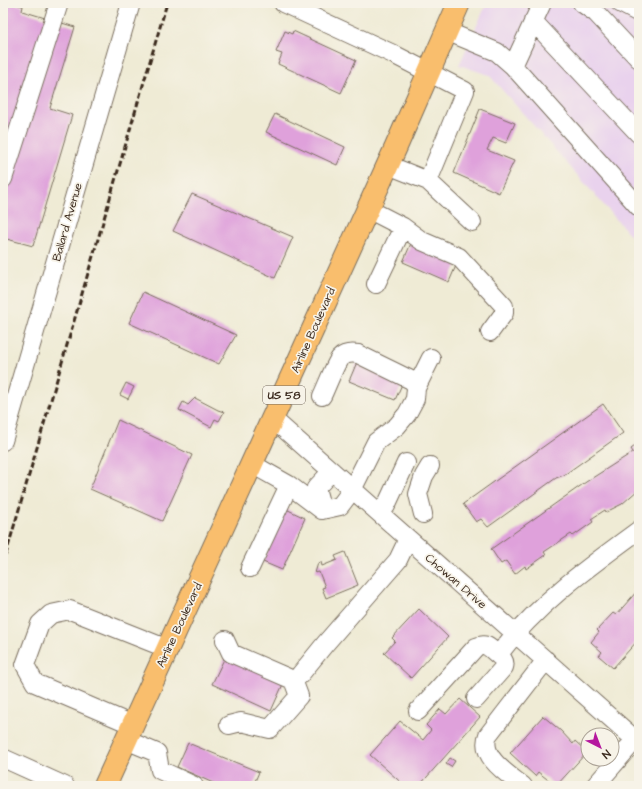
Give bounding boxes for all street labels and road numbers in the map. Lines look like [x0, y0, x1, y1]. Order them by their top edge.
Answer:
street label: Ballard Avenue [48, 180, 87, 263]
street label: Airline Boulevard [287, 285, 340, 376]
road number: US 58 [263, 386, 305, 404]
street label: Chowan Drive [421, 550, 491, 613]
street label: Airline Boulevard [152, 580, 207, 670]

